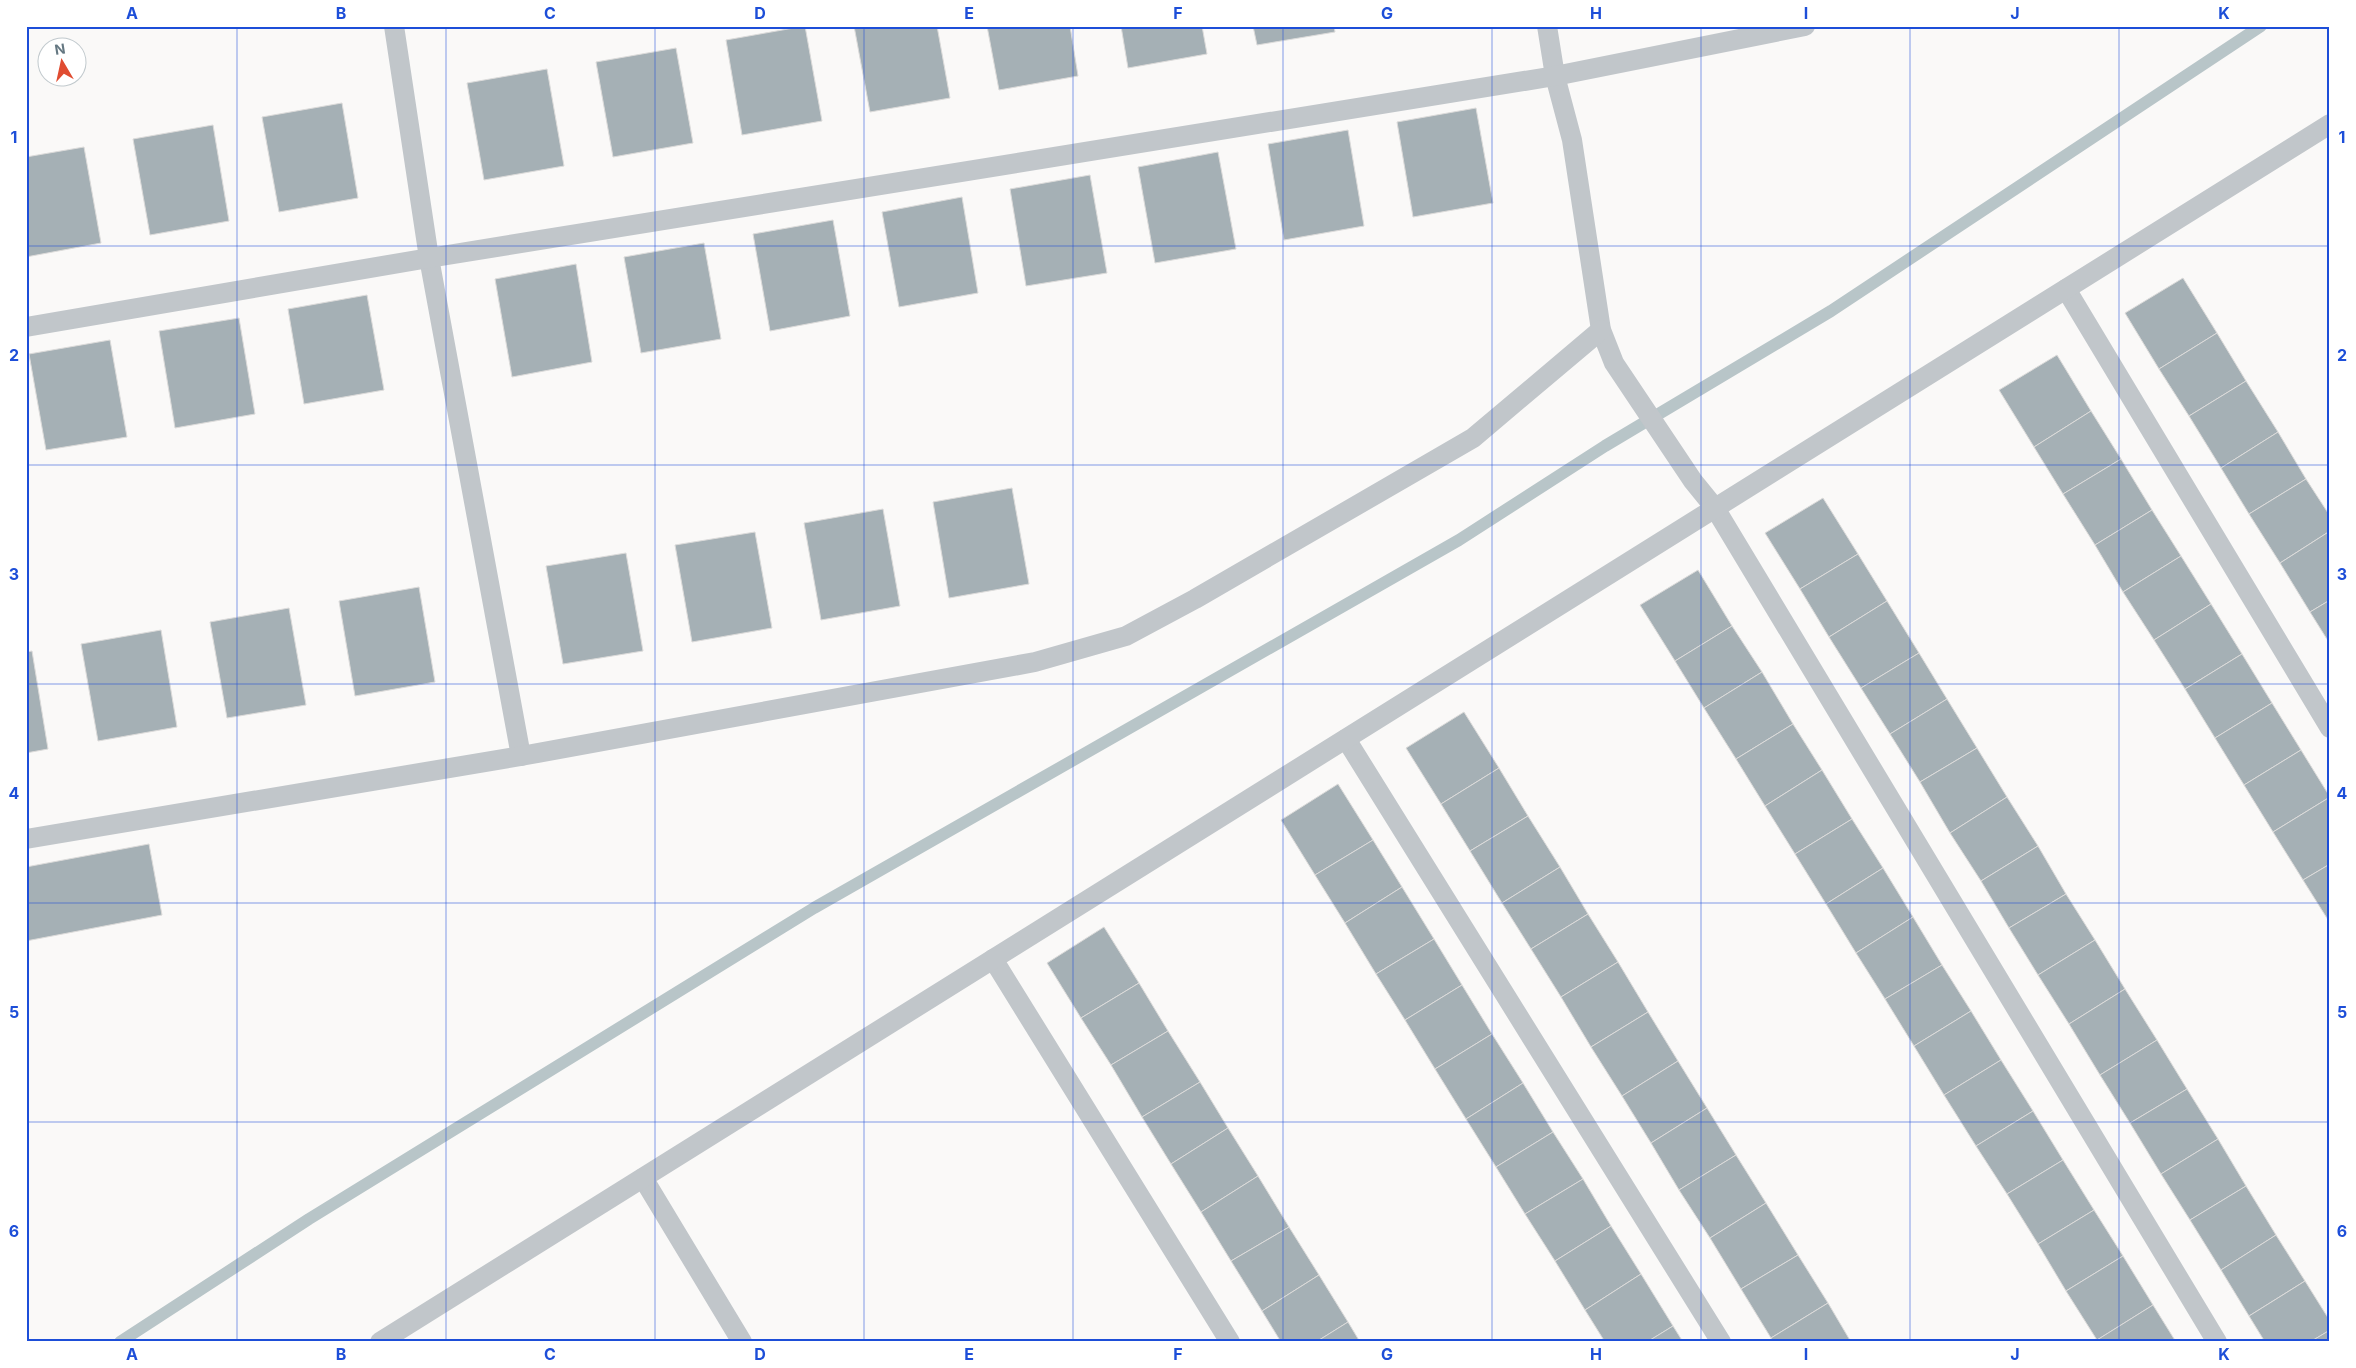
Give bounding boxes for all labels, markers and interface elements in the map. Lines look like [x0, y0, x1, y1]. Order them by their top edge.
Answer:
text: A [126, 3, 138, 23]
text: B [336, 3, 346, 23]
text: C [544, 3, 556, 23]
text: D [754, 3, 766, 23]
text: E [964, 3, 974, 23]
text: F [1173, 3, 1183, 23]
text: G [1381, 3, 1393, 23]
text: H [1590, 3, 1602, 23]
text: I [1804, 3, 1808, 23]
text: J [2010, 3, 2020, 23]
text: K [2218, 3, 2230, 23]
north arrow [38, 38, 88, 88]
text: N [53, 39, 66, 58]
text: 1 [11, 127, 17, 147]
text: 1 [2339, 127, 2345, 147]
text: 2 [9, 345, 19, 365]
text: 2 [2337, 345, 2347, 365]
text: 3 [9, 564, 19, 584]
text: 3 [2337, 564, 2347, 584]
text: 4 [9, 783, 20, 803]
text: 4 [2337, 783, 2348, 803]
text: 5 [9, 1002, 19, 1022]
text: 5 [2337, 1002, 2347, 1022]
text: 6 [9, 1221, 19, 1241]
text: 6 [2337, 1221, 2347, 1241]
text: A [126, 1344, 138, 1364]
text: B [336, 1344, 346, 1364]
text: C [544, 1344, 556, 1364]
text: D [754, 1344, 766, 1364]
text: E [964, 1344, 974, 1364]
text: F [1173, 1344, 1183, 1364]
text: G [1381, 1344, 1393, 1364]
text: H [1590, 1344, 1602, 1364]
text: I [1804, 1344, 1808, 1364]
text: J [2010, 1344, 2020, 1364]
text: K [2218, 1344, 2230, 1364]

